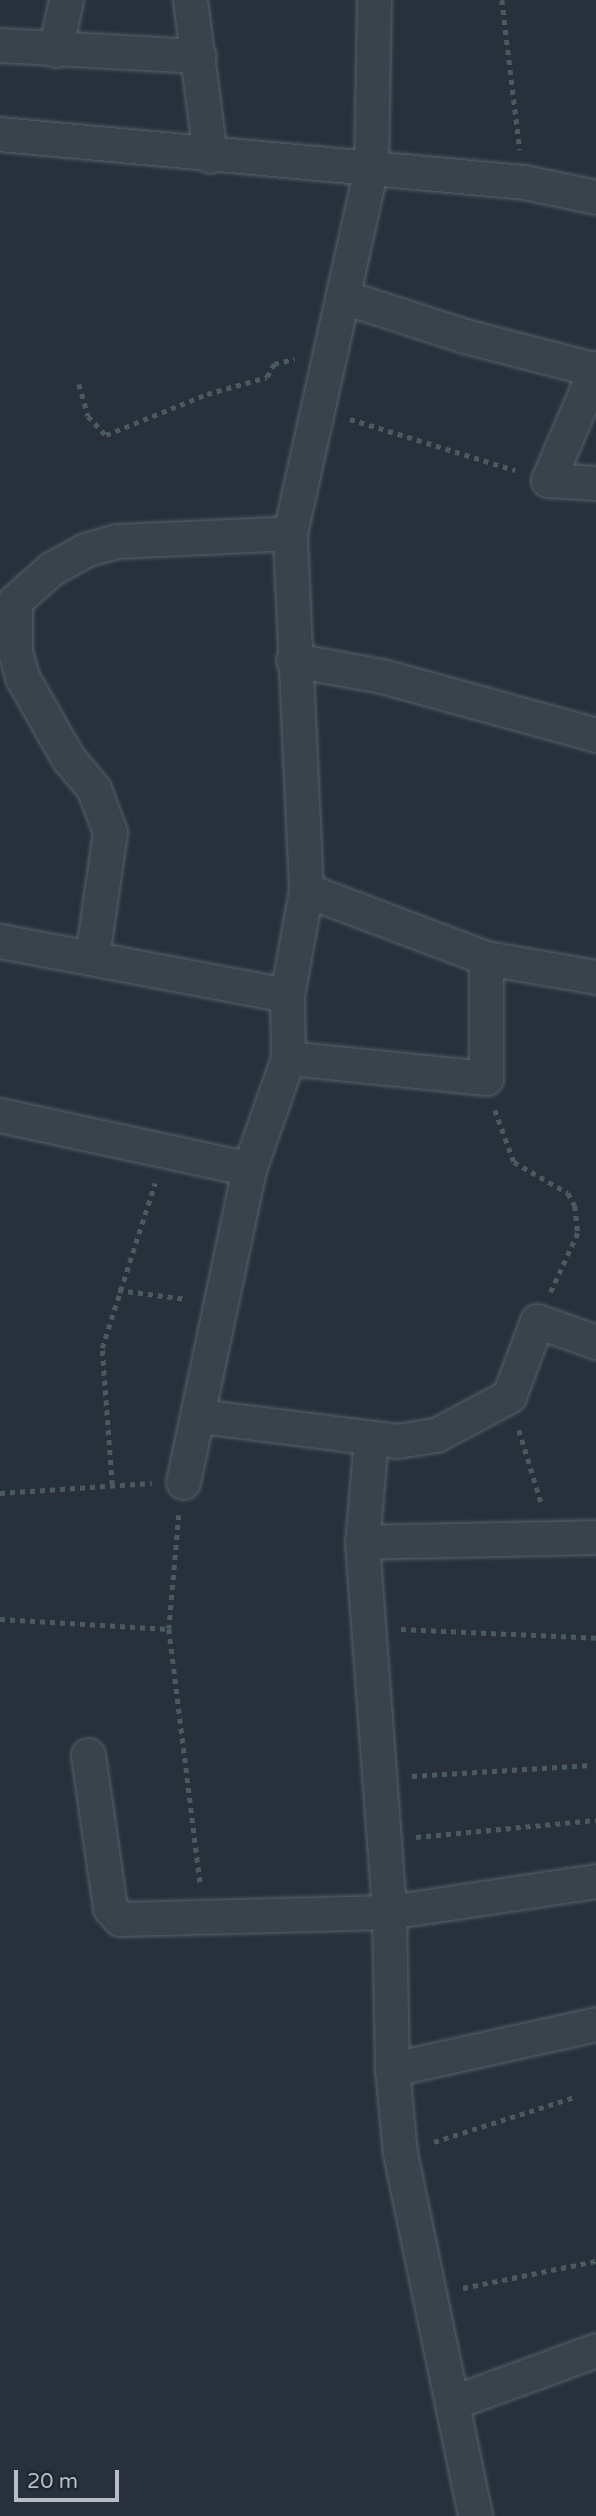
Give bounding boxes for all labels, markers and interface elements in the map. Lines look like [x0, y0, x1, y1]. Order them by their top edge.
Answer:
scale bar [18, 2456, 122, 2500]
text: 20 m [27, 2469, 78, 2494]

